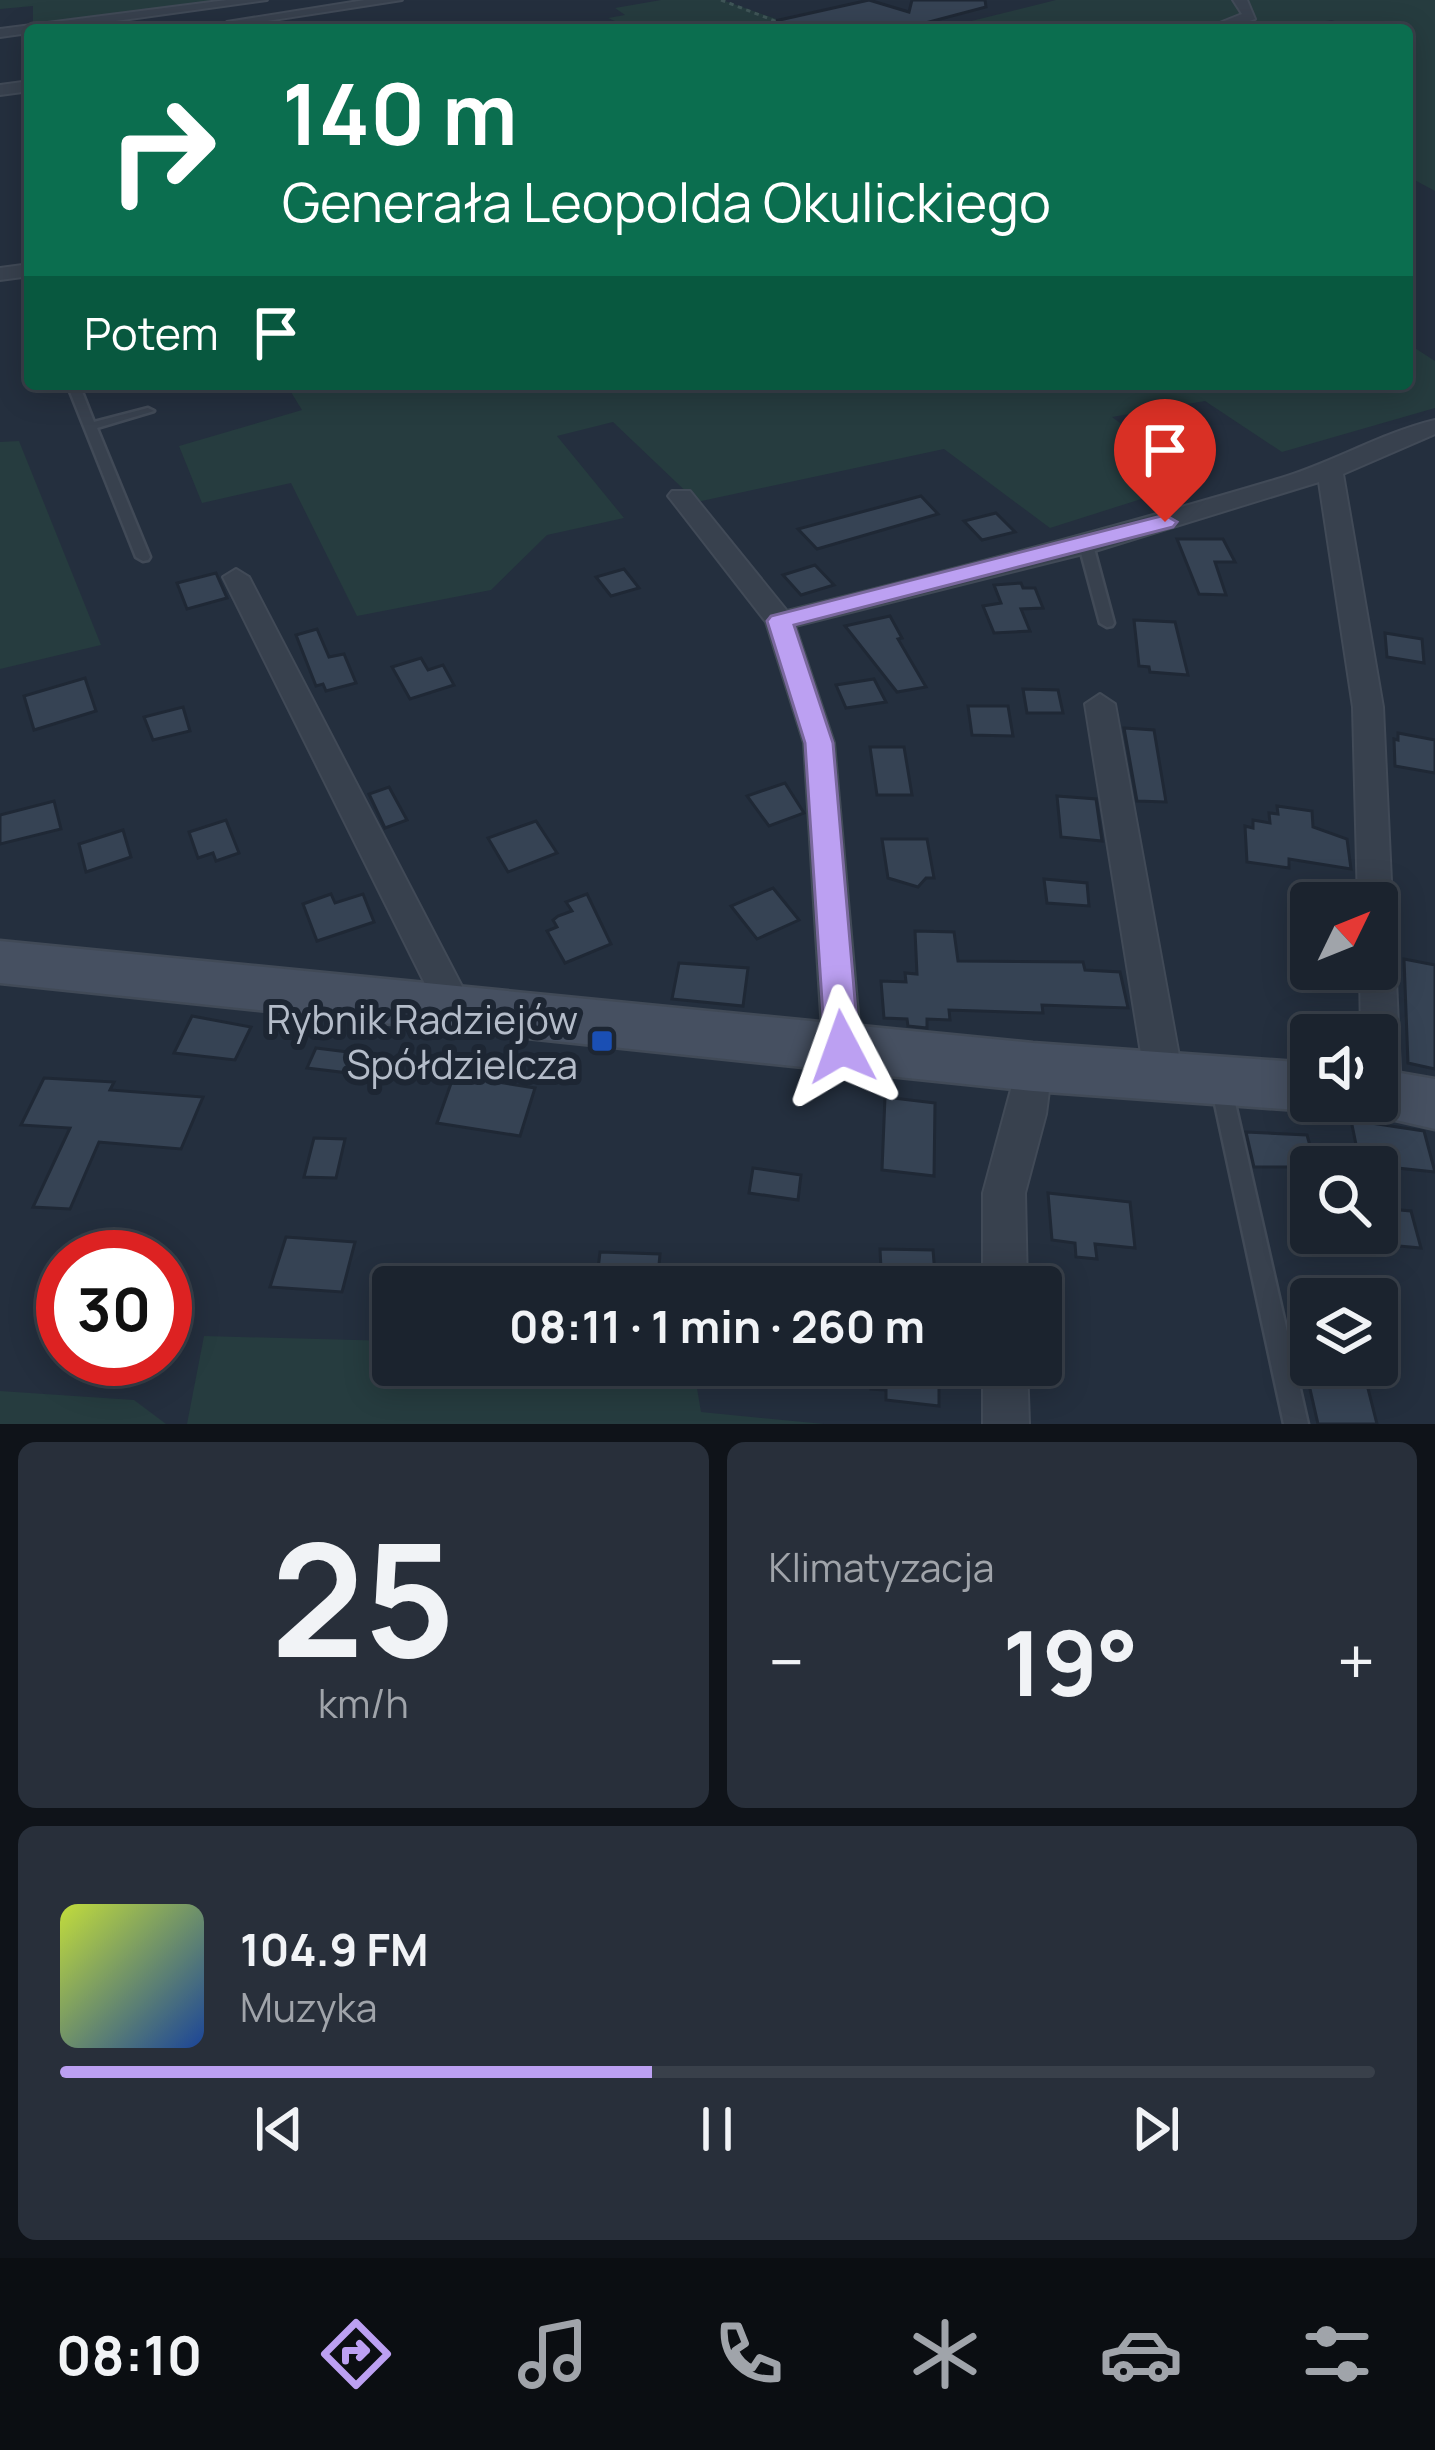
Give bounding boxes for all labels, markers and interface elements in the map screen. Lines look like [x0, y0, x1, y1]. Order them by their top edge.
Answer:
text: 140 m [282, 55, 518, 170]
icon: right [84, 72, 240, 228]
text: Generała Leopolda Okulickiego [282, 164, 1051, 238]
icon: arrive [243, 300, 309, 366]
text: Potem [84, 302, 219, 364]
pin [1114, 399, 1216, 522]
icon: arrive [1132, 417, 1198, 483]
north arrow [1290, 882, 1398, 990]
map controls [1290, 882, 1398, 1386]
position arrow [779, 984, 905, 1110]
place label: Rybnik Radziejów Spółdzielcza [266, 992, 578, 1091]
button: sound [1290, 1014, 1398, 1122]
marker: Rybnik Radziejów Spółdzielcza [589, 1028, 615, 1054]
button: search [1290, 1146, 1398, 1254]
speed limit sign: 30 [36, 1230, 192, 1386]
button: layers [1290, 1278, 1398, 1386]
text: 08:11 · 1 min · 260 m [509, 1295, 925, 1357]
text: 25 [271, 1491, 455, 1704]
text: Klimatyzacja [769, 1540, 994, 1594]
text: 19° [1003, 1600, 1138, 1723]
text: − [769, 1616, 804, 1706]
text: + [1337, 1616, 1375, 1706]
text: km/h [318, 1676, 409, 1730]
text: 104.9 FM [240, 1918, 428, 1980]
text: Muzyka [240, 1980, 378, 2034]
icon: previous [246, 2096, 312, 2162]
icon: pause [684, 2096, 750, 2162]
icon: next [1123, 2096, 1189, 2162]
icon: directions [314, 2312, 398, 2396]
icon: music [511, 2312, 595, 2396]
icon: phone [707, 2312, 791, 2396]
icon: climate [903, 2312, 987, 2396]
icon: car [1099, 2312, 1183, 2396]
icon: filters [1295, 2312, 1379, 2396]
text: 08:10 [56, 2317, 202, 2391]

